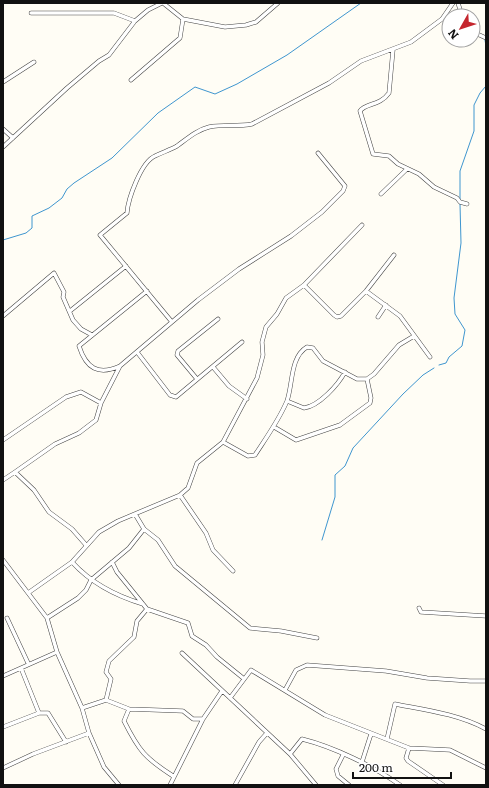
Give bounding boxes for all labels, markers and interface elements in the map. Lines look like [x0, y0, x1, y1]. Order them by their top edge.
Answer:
north arrow [441, 8, 481, 48]
text: N [443, 26, 462, 44]
scale bar [353, 754, 451, 780]
text: 200 m [359, 758, 393, 776]

